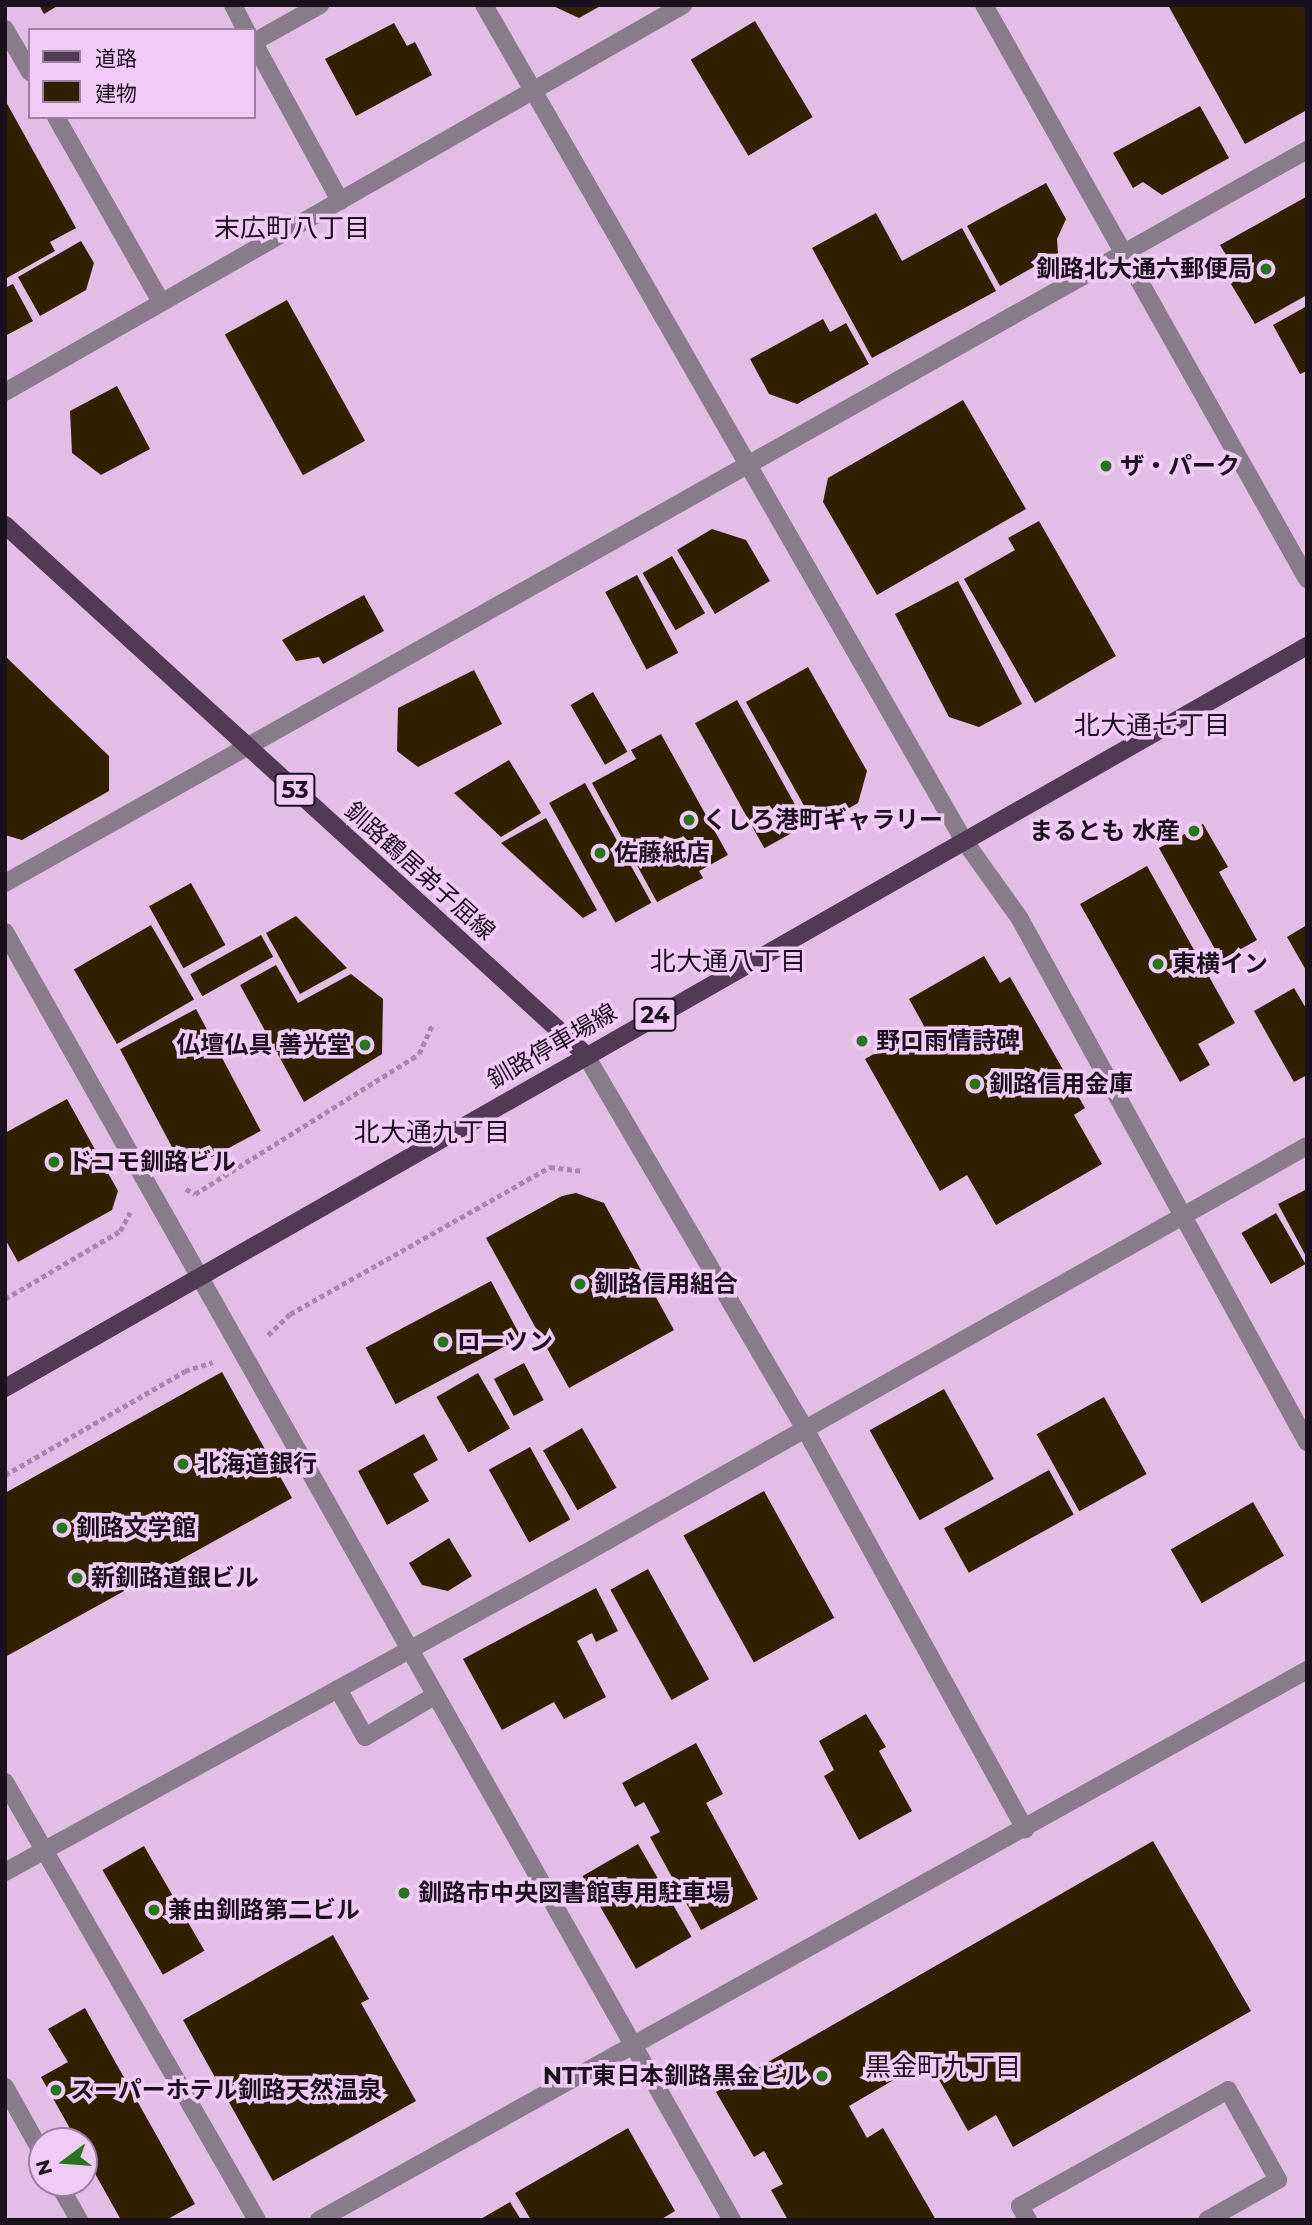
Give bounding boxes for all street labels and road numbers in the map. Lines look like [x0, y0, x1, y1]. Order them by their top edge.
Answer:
road number: 53 [274, 770, 316, 810]
street label: 釧路鶴居弟子屈線 [339, 796, 501, 946]
road number: 24 [632, 996, 678, 1034]
street label: 釧路停車場線 [482, 998, 622, 1094]

